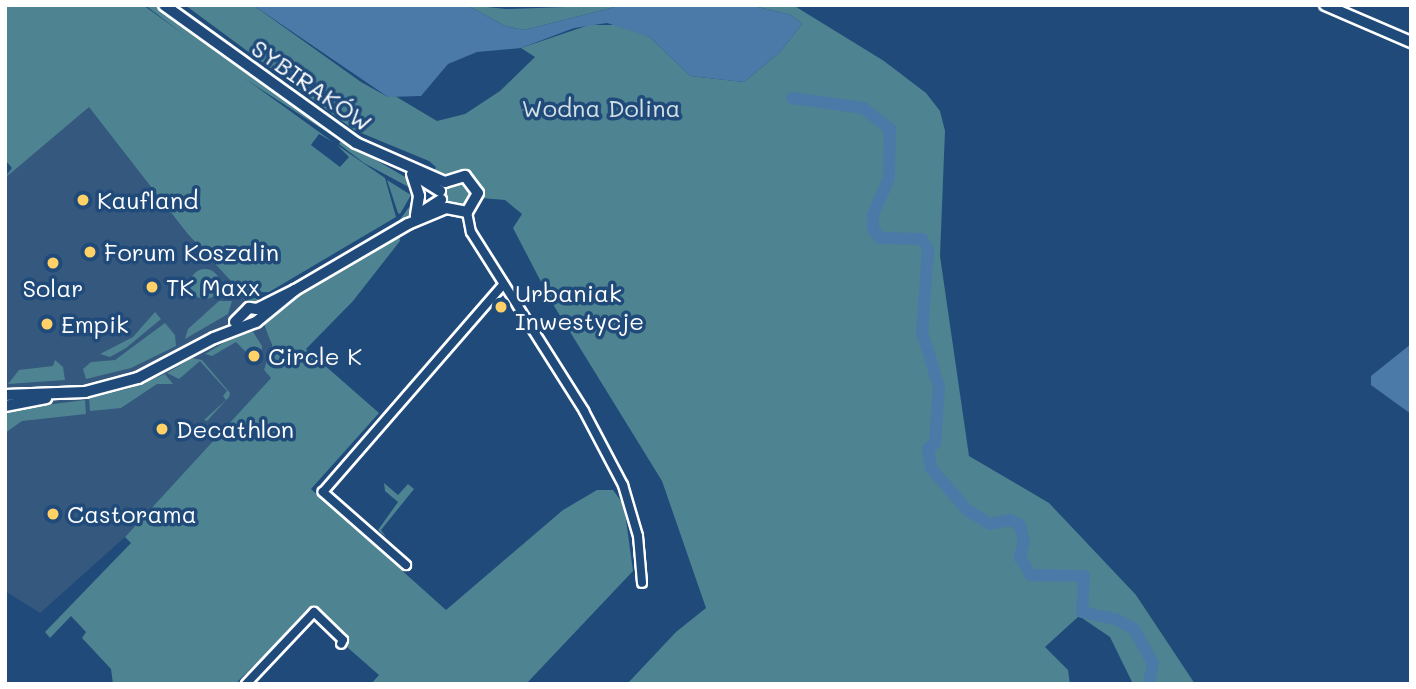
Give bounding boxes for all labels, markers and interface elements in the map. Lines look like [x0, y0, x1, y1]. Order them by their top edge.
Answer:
street label: SYBIRAKÓW [246, 33, 378, 137]
park label: Wodna Dolina [522, 94, 680, 122]
place label: Kaufland [97, 186, 198, 214]
marker: Kaufland [75, 192, 91, 208]
place label: Forum Koszalin [104, 238, 279, 266]
marker: Forum Koszalin [82, 244, 98, 260]
marker: Solar [45, 255, 61, 271]
place label: TK Maxx [166, 273, 260, 301]
place label: Solar [23, 274, 83, 302]
marker: TK Maxx [144, 279, 160, 295]
place label: Urbaniak Inwestycje [515, 279, 644, 335]
marker: Urbaniak Inwestycje [493, 299, 509, 315]
place label: Empik [61, 310, 129, 338]
marker: Empik [39, 316, 55, 332]
place label: Circle K [268, 342, 362, 370]
marker: Circle K [246, 348, 262, 364]
place label: Decathlon [176, 415, 294, 443]
marker: Decathlon [154, 421, 170, 437]
place label: Castorama [67, 500, 197, 528]
marker: Castorama [45, 506, 61, 522]

